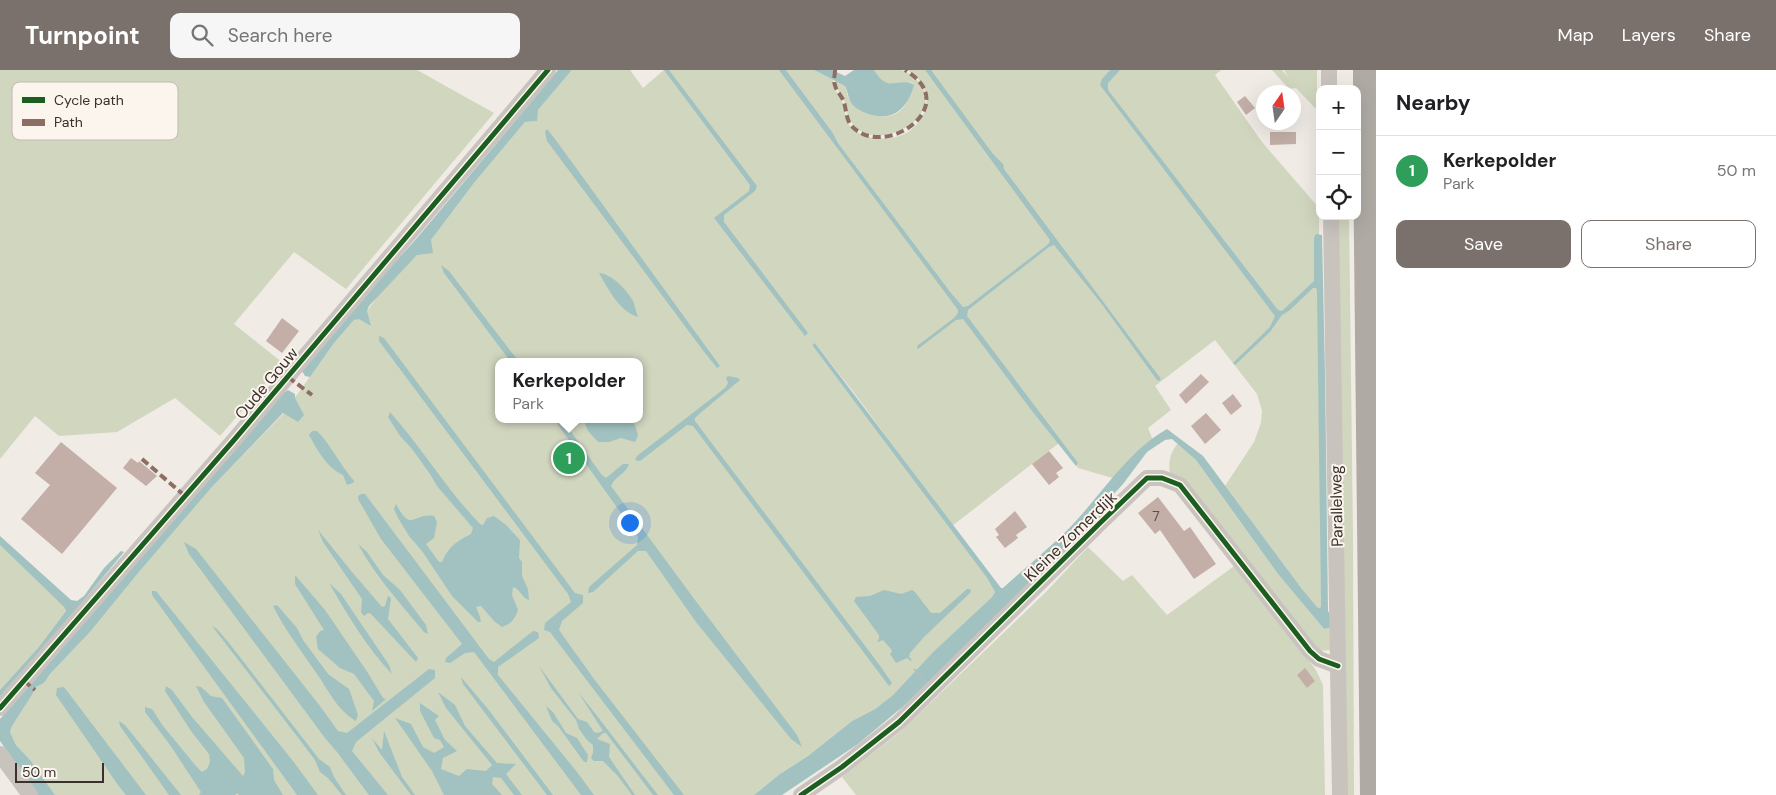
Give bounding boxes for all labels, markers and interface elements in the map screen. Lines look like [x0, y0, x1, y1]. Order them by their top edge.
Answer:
search box [170, 13, 520, 58]
text: Turnpoint [25, 20, 140, 51]
icon: search [188, 21, 216, 49]
text: Search here [228, 23, 333, 48]
text: Map [1558, 23, 1594, 47]
text: Layers [1622, 23, 1676, 47]
text: Share [1704, 23, 1751, 47]
legend [12, 82, 178, 140]
north arrow [1256, 85, 1301, 130]
map controls [1316, 85, 1361, 220]
button: + [1316, 85, 1361, 130]
text: Nearby [1396, 89, 1470, 117]
text: Cycle path [54, 91, 124, 109]
text: Path [54, 113, 83, 131]
button: − [1316, 130, 1361, 175]
text: Kerkepolder [1443, 148, 1556, 173]
text: 1 [1409, 160, 1415, 181]
text: 50 m [1717, 160, 1756, 181]
text: Park [1443, 173, 1475, 194]
button: locate [1316, 175, 1361, 220]
button: Save [1396, 220, 1571, 268]
button: Share [1581, 220, 1756, 268]
street label: Oude Gouw [230, 343, 303, 424]
popup [495, 358, 643, 423]
text: Kerkepolder [512, 368, 626, 393]
text: Park [512, 393, 544, 414]
pin: 1 [553, 439, 585, 477]
street label: Parallelweg [1325, 465, 1348, 547]
street label: Kleine Zomerdijk [1019, 487, 1121, 586]
house number: 7 [1152, 507, 1160, 525]
your location [617, 510, 643, 536]
scale bar [15, 760, 104, 783]
text: 50 m [22, 763, 56, 781]

